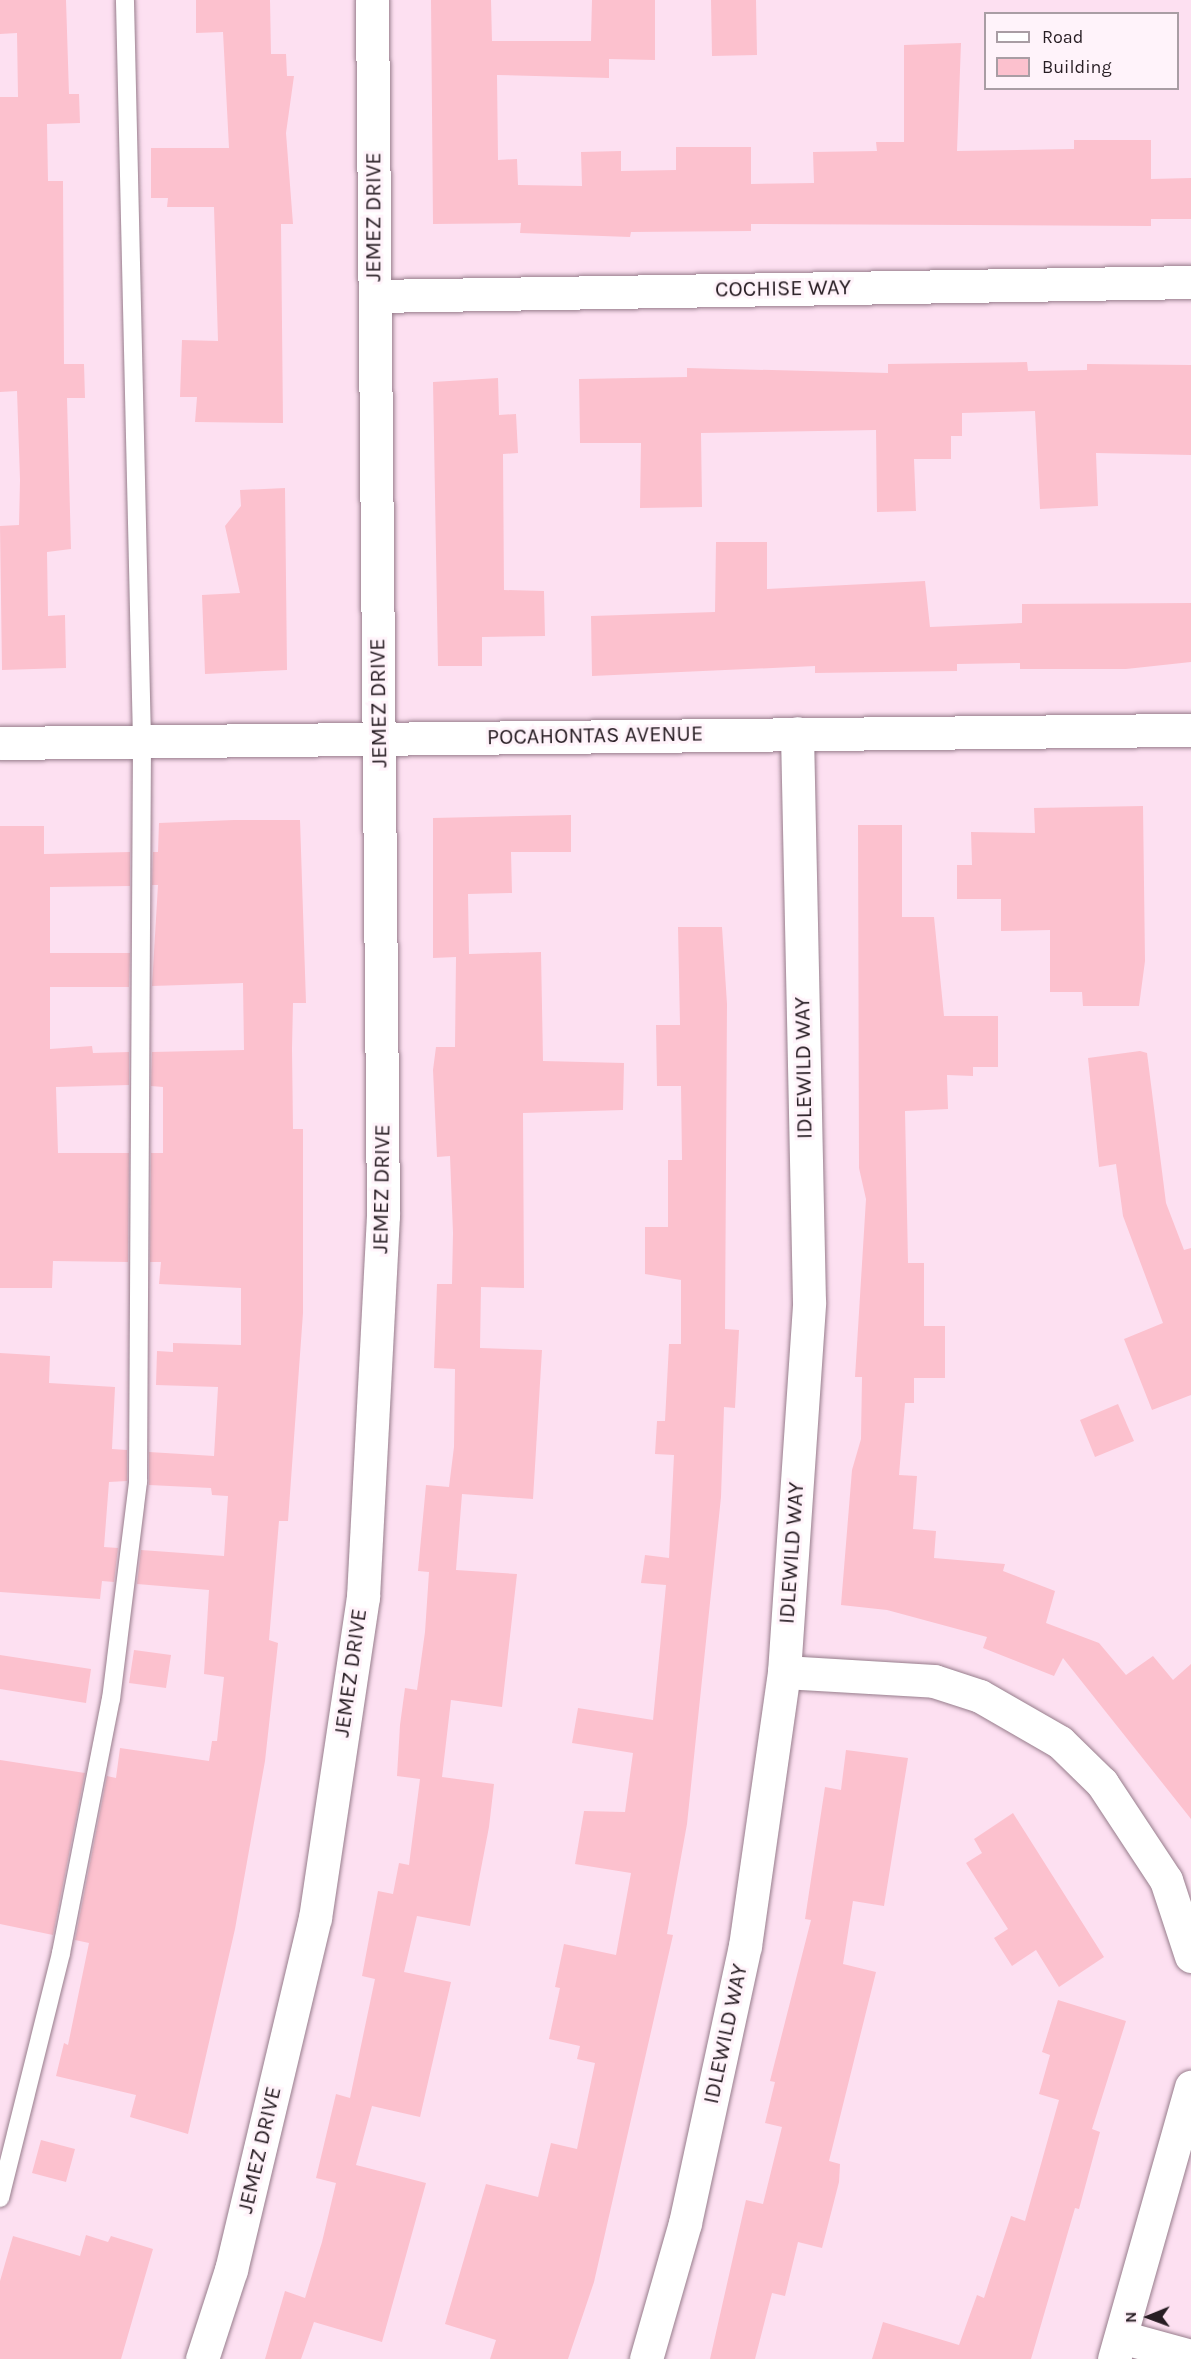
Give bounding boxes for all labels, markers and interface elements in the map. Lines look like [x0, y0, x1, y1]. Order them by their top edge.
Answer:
legend [984, 12, 1179, 90]
text: Road [1042, 26, 1083, 48]
text: Building [1042, 56, 1112, 78]
street label: JEMEZ DRIVE [361, 152, 387, 282]
street label: COCHISE WAY [715, 275, 851, 303]
street label: JEMEZ DRIVE [365, 638, 393, 768]
street label: POCAHONTAS AVENUE [487, 721, 703, 751]
street label: IDLEWILD WAY [790, 997, 818, 1139]
street label: JEMEZ DRIVE [368, 1124, 396, 1254]
street label: IDLEWILD WAY [774, 1481, 810, 1625]
street label: JEMEZ DRIVE [329, 1607, 373, 1739]
street label: IDLEWILD WAY [698, 1962, 754, 2106]
street label: JEMEZ DRIVE [233, 2084, 287, 2216]
north arrow [1119, 2287, 1179, 2347]
text: N [1121, 2311, 1140, 2323]

